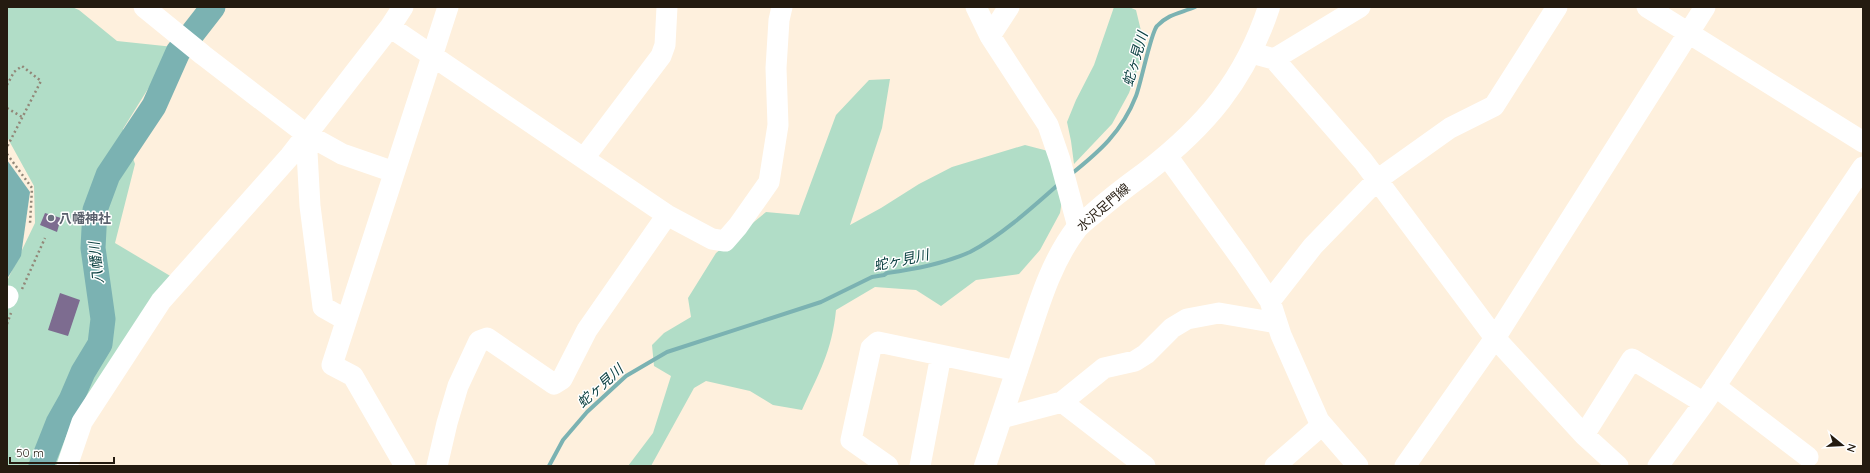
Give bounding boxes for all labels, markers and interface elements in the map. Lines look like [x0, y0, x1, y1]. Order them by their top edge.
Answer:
water label: 蛇ヶ見川 [1119, 28, 1152, 88]
street label: 水沢足門線 [1073, 180, 1133, 234]
place label: 八幡神社 [59, 210, 111, 226]
marker: 八幡神社 [46, 213, 56, 223]
water label: 八幡川 [85, 239, 107, 285]
water label: 蛇ヶ見川 [872, 245, 932, 275]
water label: 蛇ヶ見川 [573, 359, 628, 411]
north arrow [1822, 425, 1862, 465]
scale bar [10, 439, 114, 465]
text: N [1844, 442, 1859, 454]
text: 50 m [16, 445, 44, 460]

